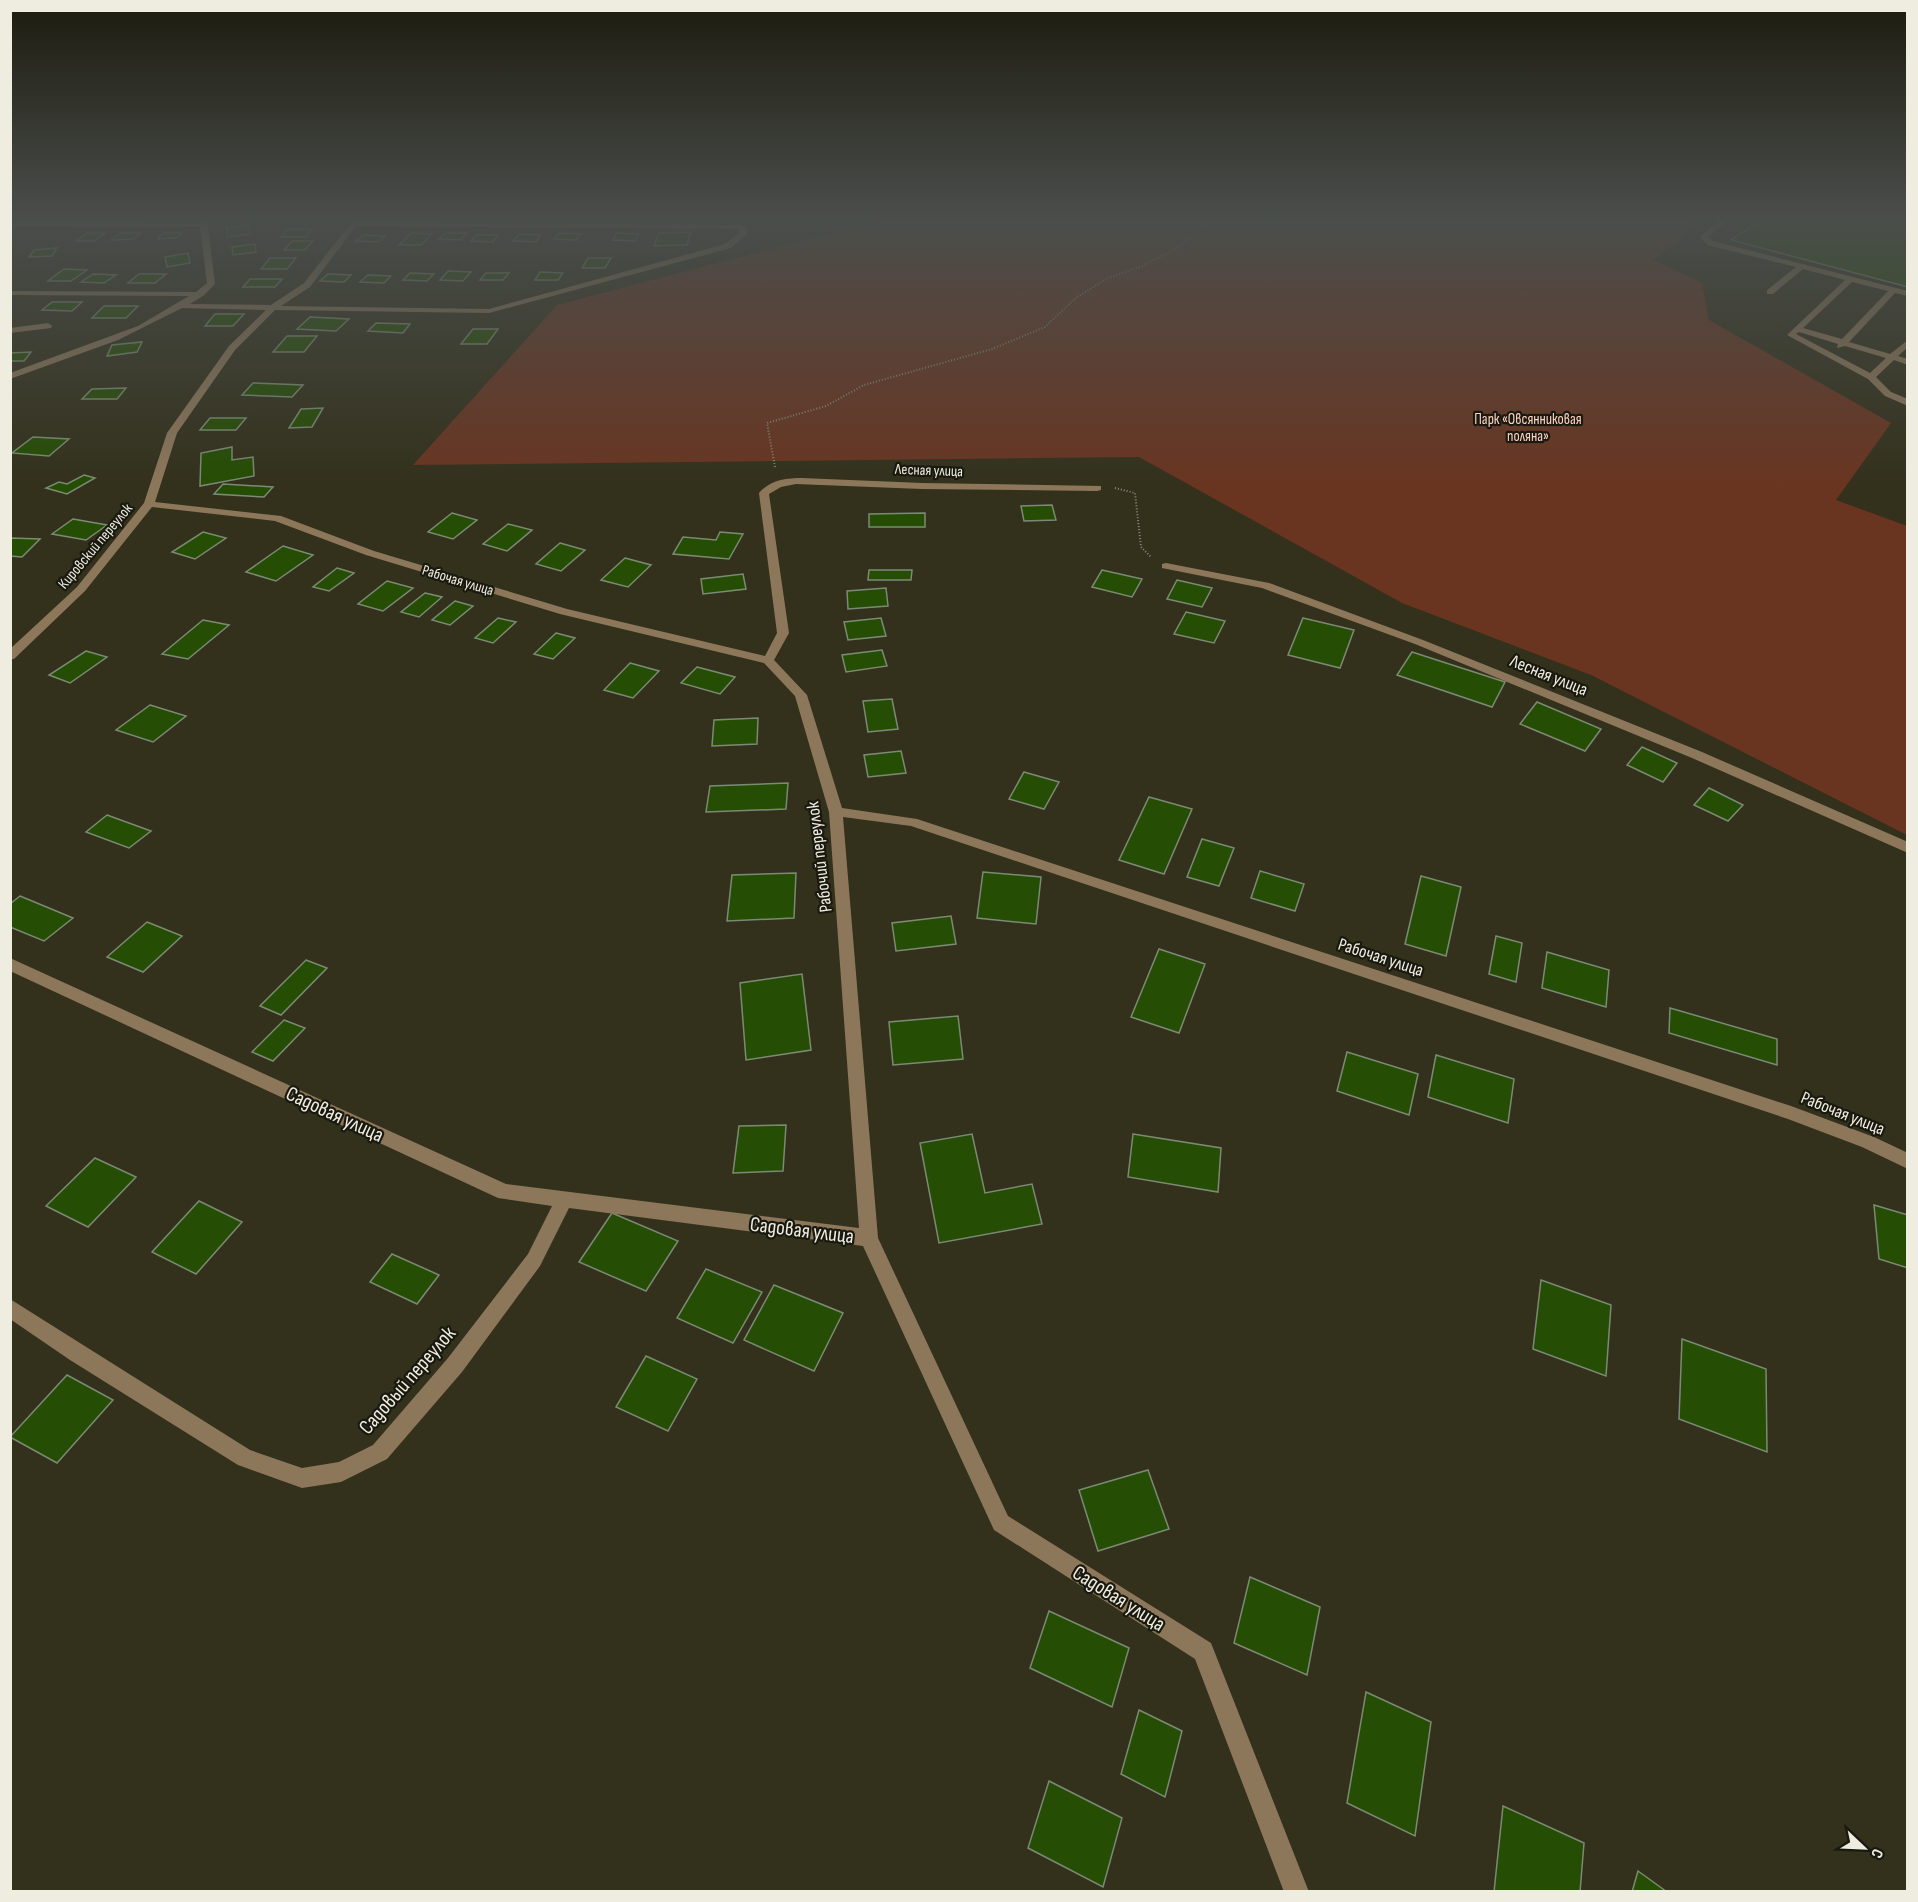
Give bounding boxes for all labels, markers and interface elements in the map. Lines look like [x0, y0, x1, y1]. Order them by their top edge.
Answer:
park label: Парк «Овсянниковая поляна» [1474, 410, 1582, 446]
street label: Лесная улица [894, 460, 964, 481]
street label: Кировский переулок [54, 499, 137, 593]
street label: Рабочая улица [420, 561, 496, 600]
street label: Лесная улица [1506, 650, 1591, 701]
street label: Рабочий переулок [802, 800, 837, 914]
street label: Рабочая улица [1336, 934, 1426, 981]
street label: Садовая улица [282, 1081, 388, 1148]
street label: Рабочая улица [1798, 1087, 1888, 1140]
street label: Садовая улица [748, 1212, 855, 1249]
street label: Садовый переулок [354, 1321, 461, 1439]
street label: Садовая улица [1068, 1560, 1170, 1637]
north arrow [1834, 1818, 1894, 1878]
text: С [1866, 1846, 1887, 1861]

